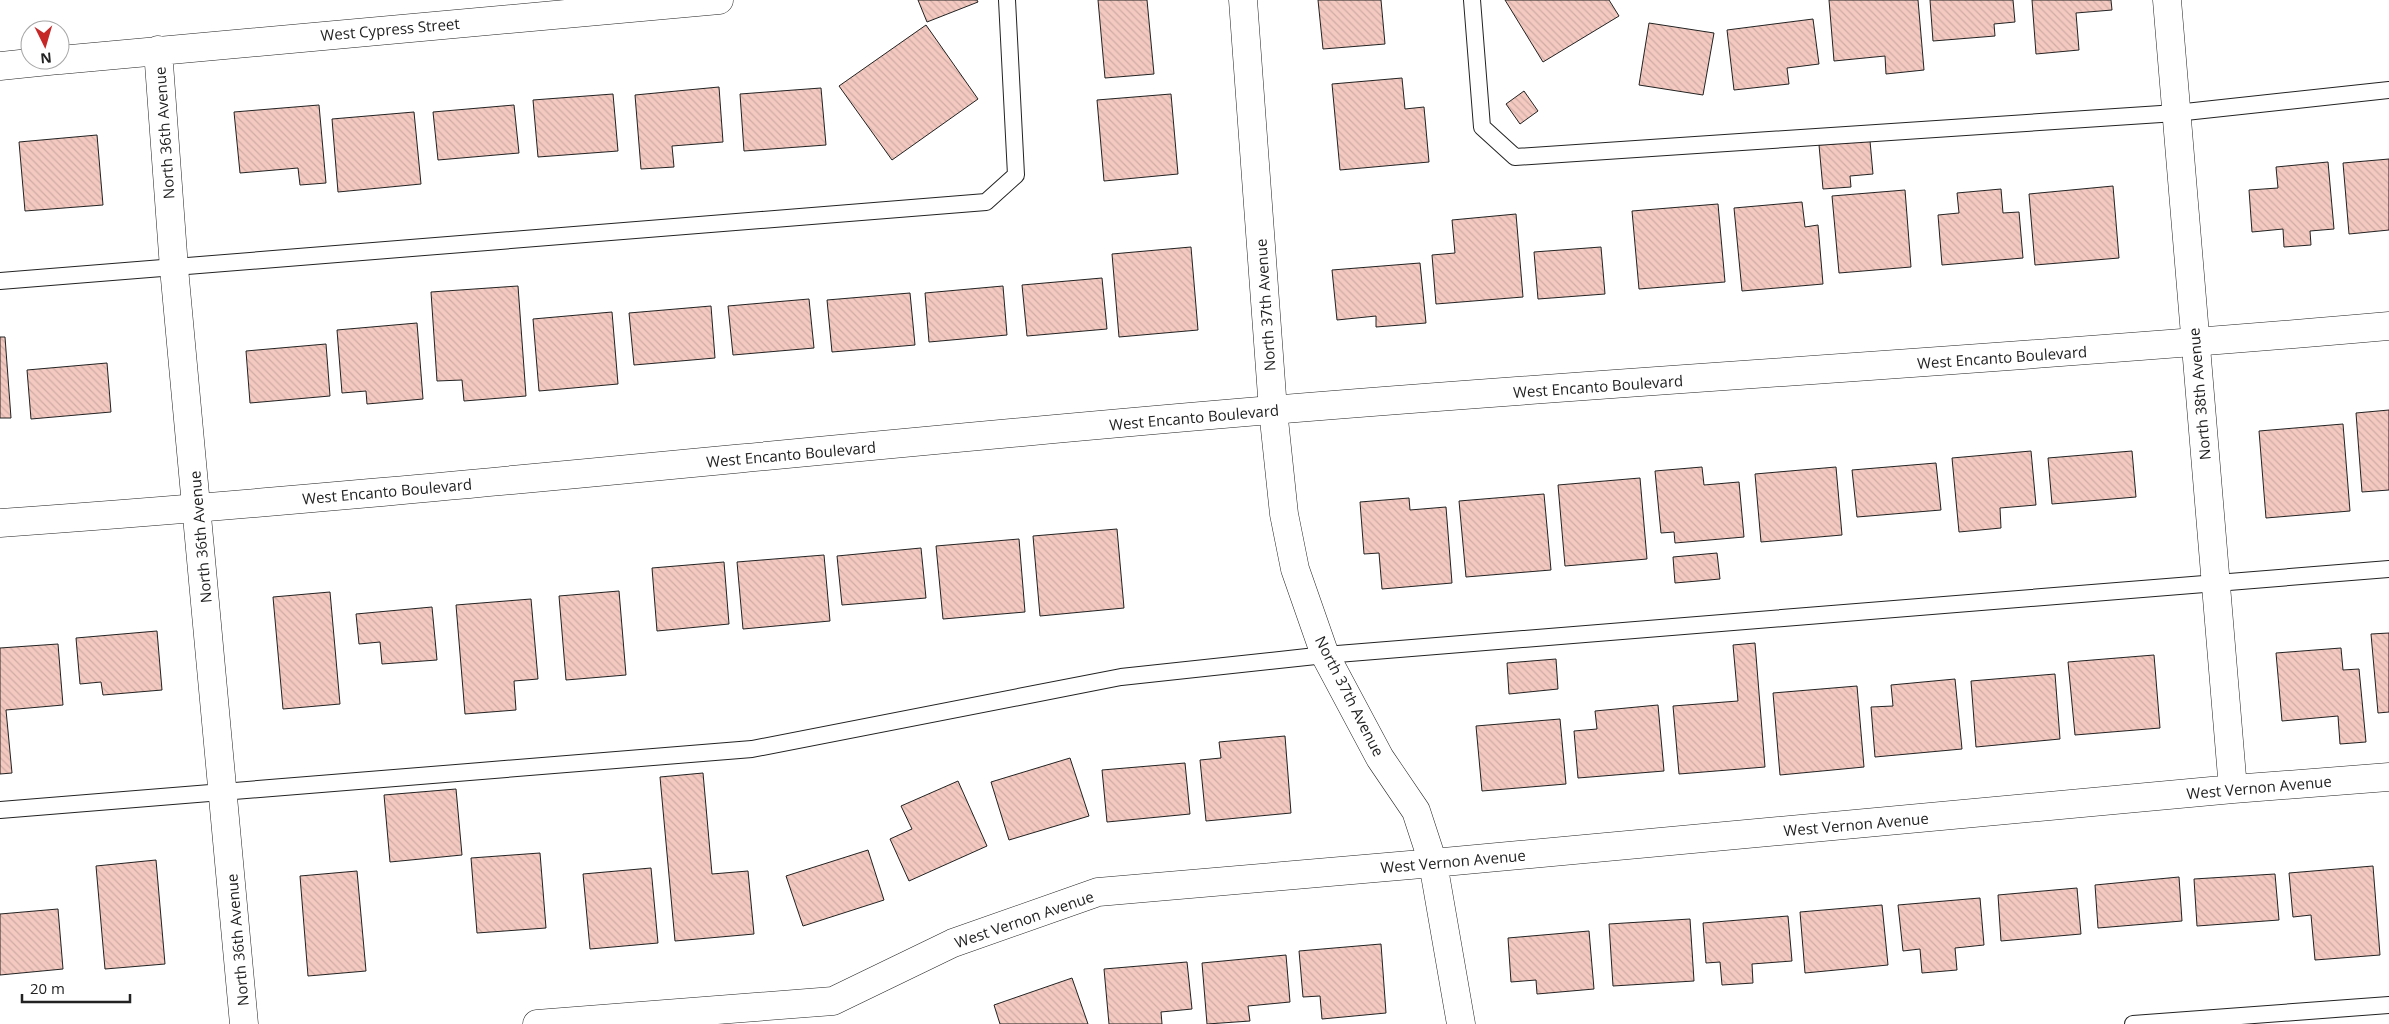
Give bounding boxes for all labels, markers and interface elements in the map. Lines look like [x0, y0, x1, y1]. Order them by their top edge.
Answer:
street label: West Cypress Street [320, 13, 460, 45]
north arrow [20, 20, 70, 70]
text: N [40, 48, 53, 68]
street label: North 36th Avenue [149, 66, 179, 200]
street label: North 37th Avenue [1250, 238, 1280, 372]
street label: North 38th Avenue [2183, 327, 2215, 461]
street label: West Encanto Boulevard [1916, 341, 2088, 373]
street label: West Encanto Boulevard [1512, 370, 1684, 402]
street label: West Encanto Boulevard [1108, 400, 1280, 434]
street label: West Encanto Boulevard [705, 437, 877, 471]
street label: North 36th Avenue [184, 470, 216, 604]
street label: West Encanto Boulevard [301, 474, 473, 508]
street label: North 37th Avenue [1311, 632, 1389, 760]
street label: West Vernon Avenue [2186, 771, 2332, 803]
street label: West Vernon Avenue [1783, 808, 1929, 840]
street label: West Vernon Avenue [1380, 845, 1526, 877]
street label: North 36th Avenue [221, 873, 253, 1007]
street label: West Vernon Avenue [952, 886, 1096, 952]
scale bar [22, 972, 130, 1004]
text: 20 m [30, 978, 65, 998]

